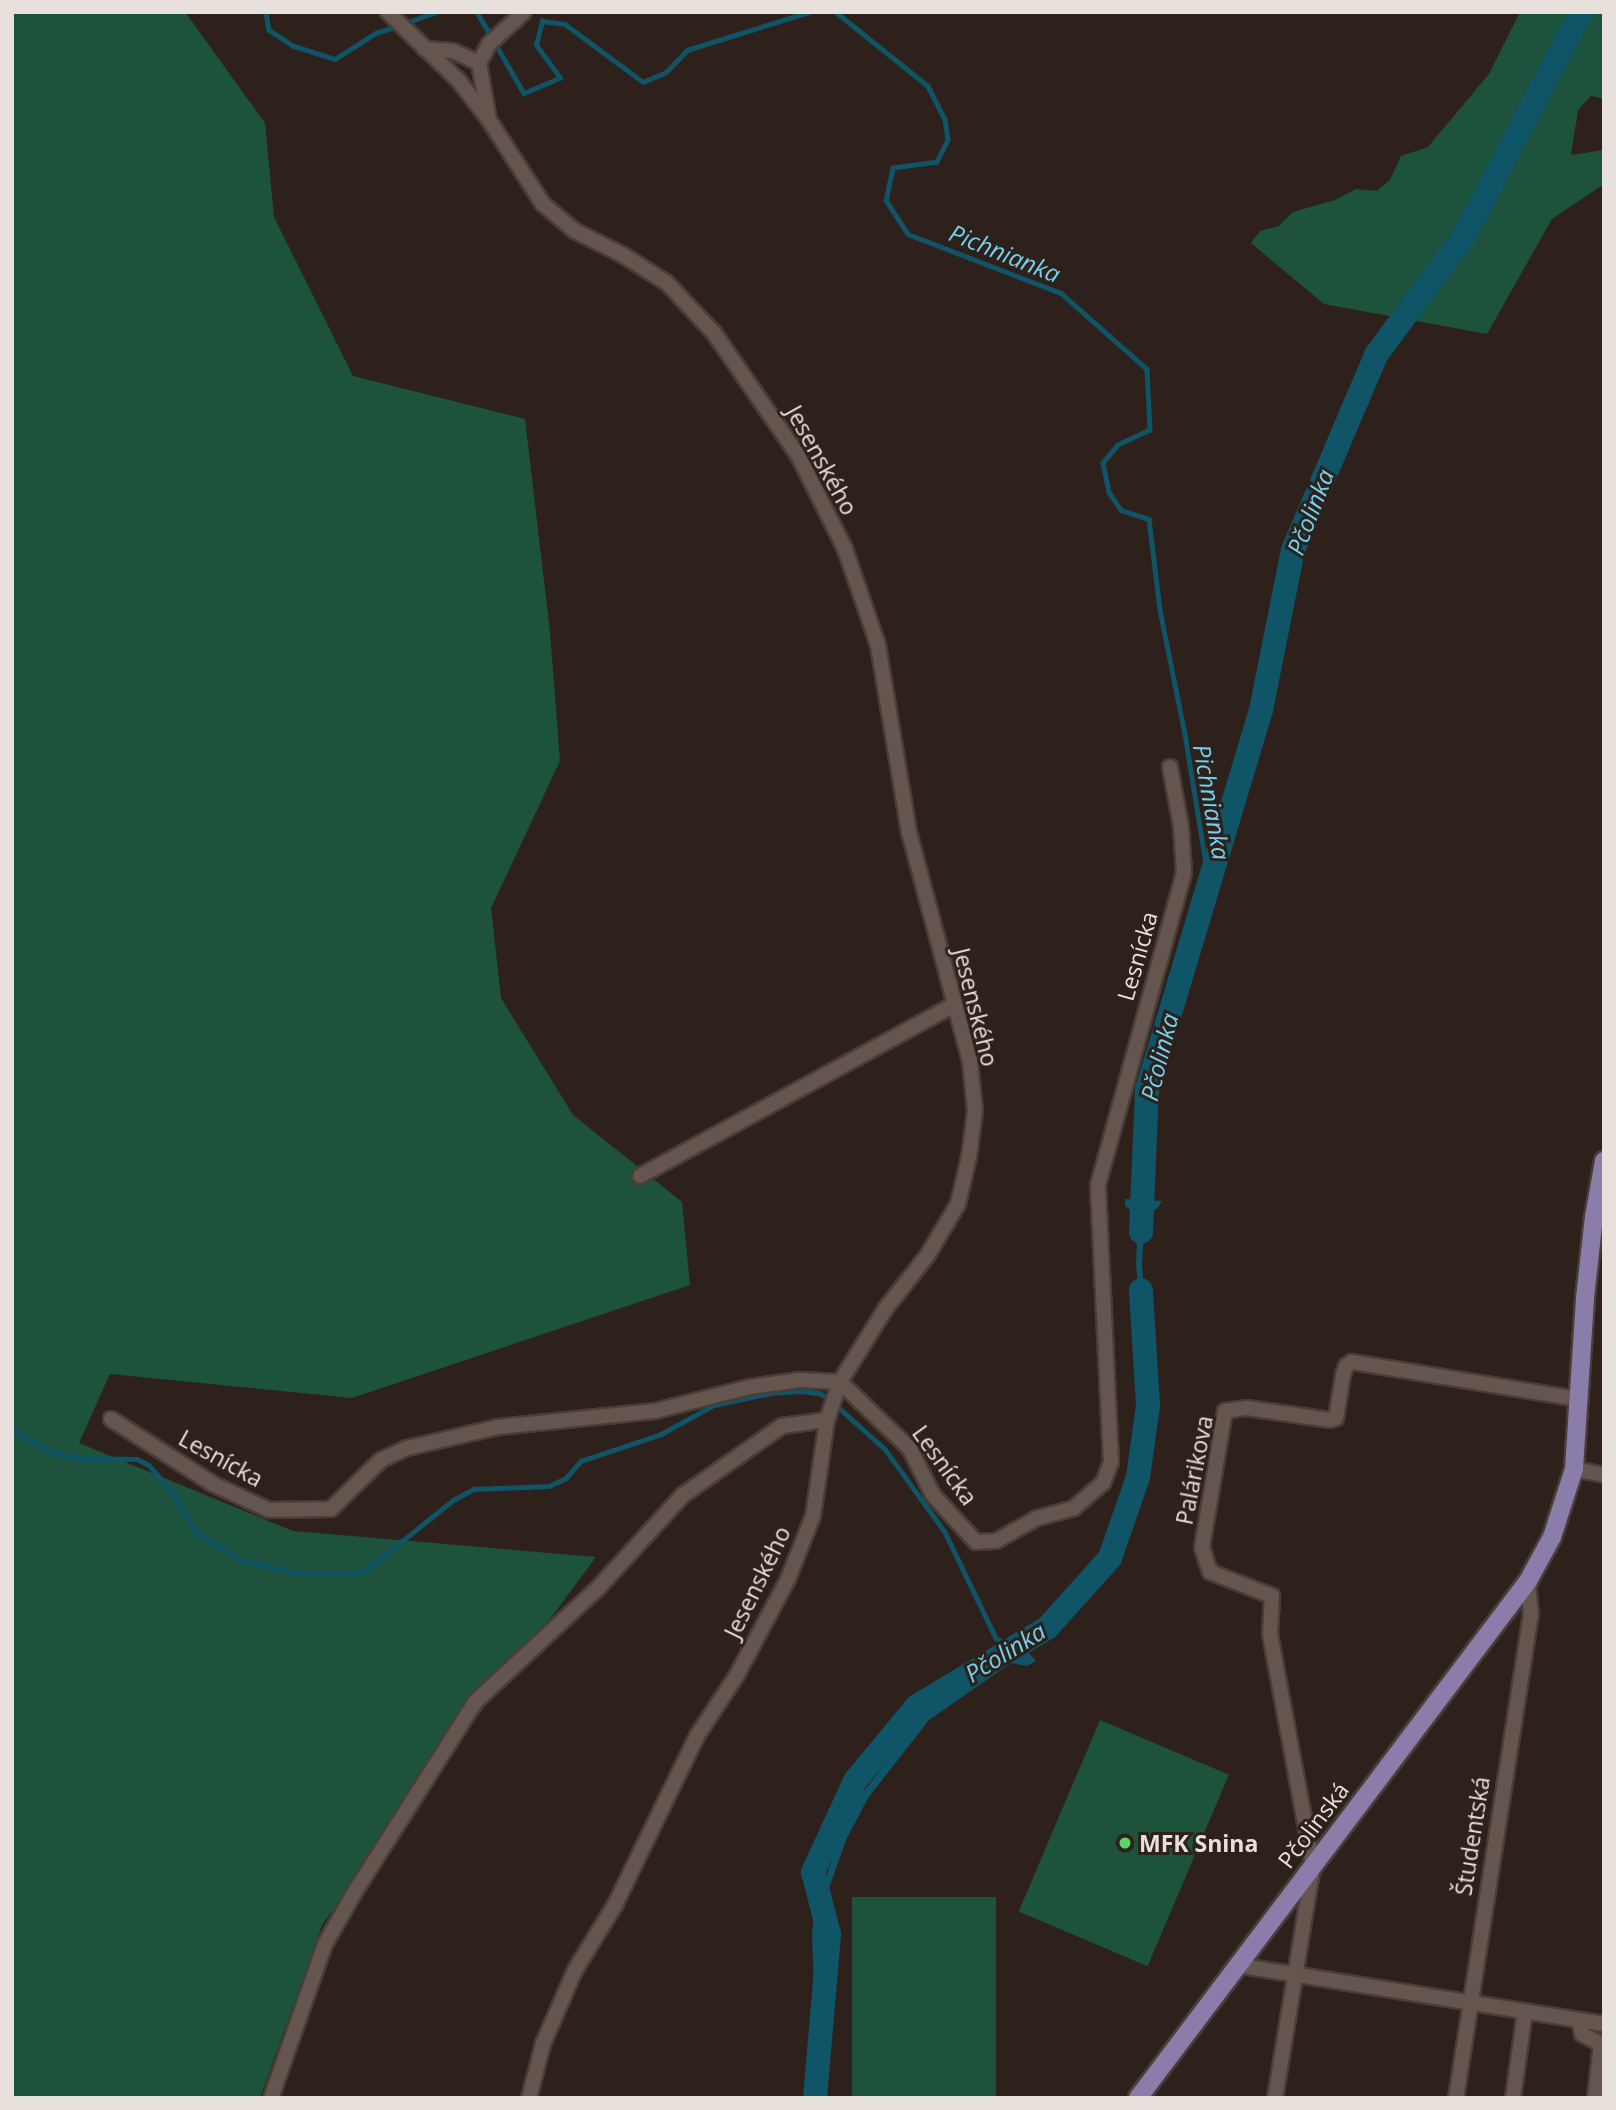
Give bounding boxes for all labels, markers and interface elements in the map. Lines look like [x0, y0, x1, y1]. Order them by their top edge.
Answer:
water label: Pichnianka [945, 218, 1065, 288]
street label: Jesenského [781, 400, 863, 520]
water label: Pčolinka [1281, 465, 1339, 559]
water label: Pichnianka [1188, 742, 1236, 862]
street label: Lesnícka [1111, 908, 1163, 1004]
street label: Jesenského [948, 945, 1004, 1069]
water label: Pčolinka [1134, 1010, 1184, 1104]
street label: Palárikova [1170, 1413, 1218, 1527]
street label: Lesnícka [907, 1420, 983, 1510]
street label: Lesnícka [174, 1424, 268, 1492]
street label: Jesenského [718, 1522, 796, 1642]
water label: Pčolinka [960, 1616, 1050, 1688]
street label: Študentská [1449, 1775, 1495, 1897]
street label: Pčolinská [1272, 1777, 1354, 1873]
place label: MFK Snina [1139, 1829, 1258, 1857]
marker: MFK Snina [1117, 1835, 1133, 1851]

